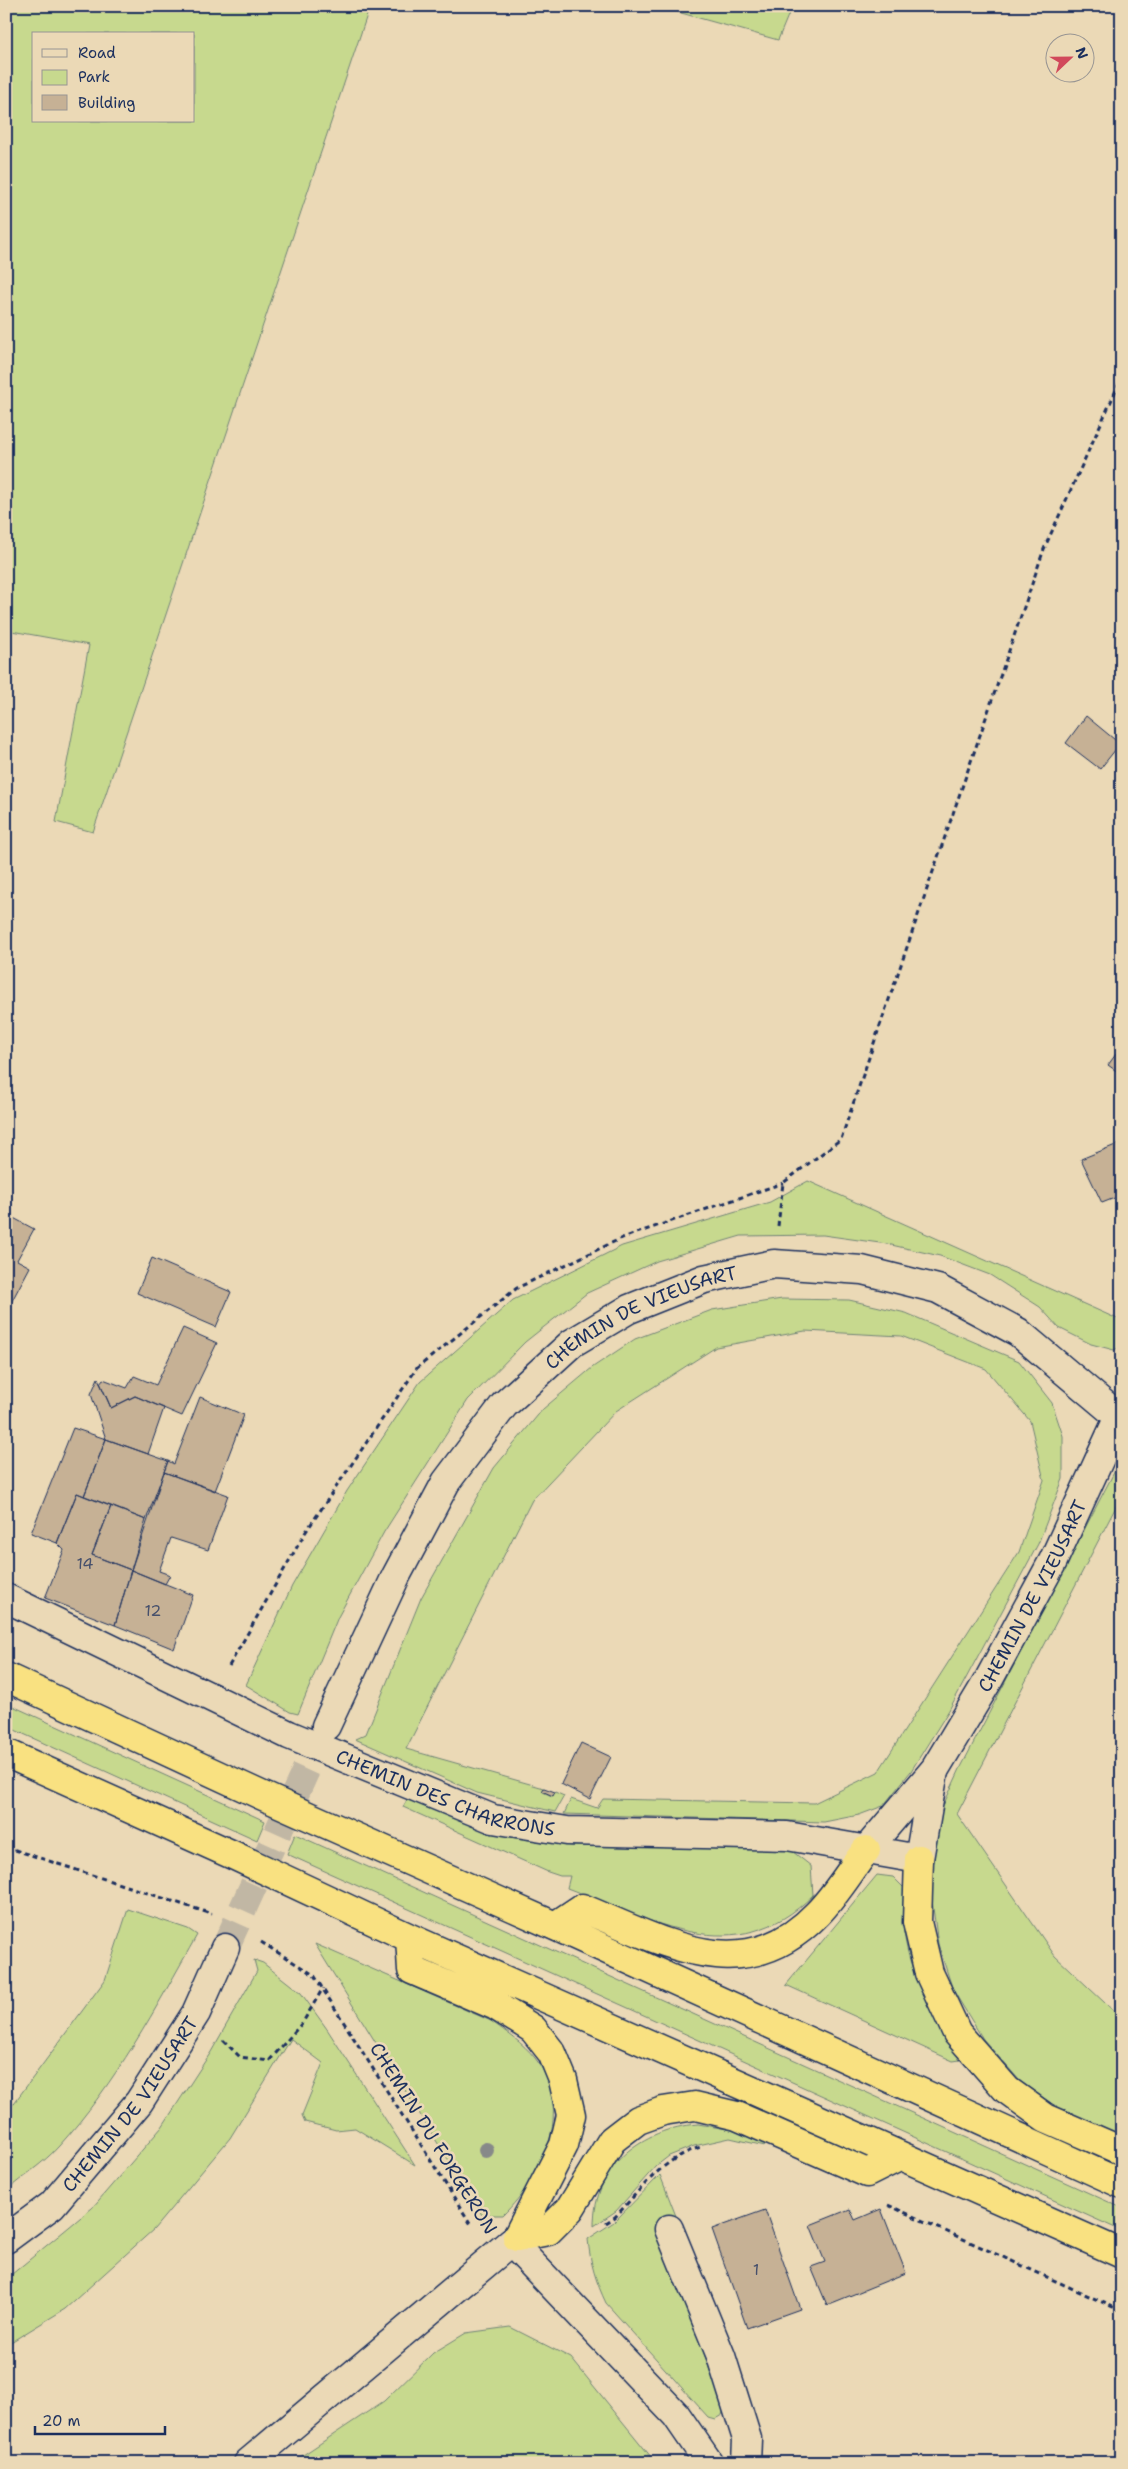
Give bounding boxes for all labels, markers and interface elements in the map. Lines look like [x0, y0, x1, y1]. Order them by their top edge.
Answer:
legend [32, 32, 195, 122]
north arrow [1046, 32, 1096, 82]
text: Road [78, 43, 116, 63]
text: N [1072, 45, 1092, 62]
text: Park [78, 67, 110, 87]
text: Building [78, 93, 135, 113]
street label: CHEMIN DE VIEUSART [539, 1260, 739, 1375]
street label: CHEMIN DE VIEUSART [972, 1496, 1092, 1697]
house number: 14 [76, 1553, 94, 1574]
house number: 12 [144, 1600, 162, 1621]
street label: CHEMIN DES CHARRONS [332, 1744, 557, 1842]
street label: CHEMIN DE VIEUSART [56, 2011, 204, 2197]
street label: CHEMIN DU FORGERON [364, 2038, 503, 2239]
house number: 1 [753, 2259, 759, 2280]
scale bar [35, 2404, 165, 2436]
text: 20 m [42, 2411, 81, 2431]

